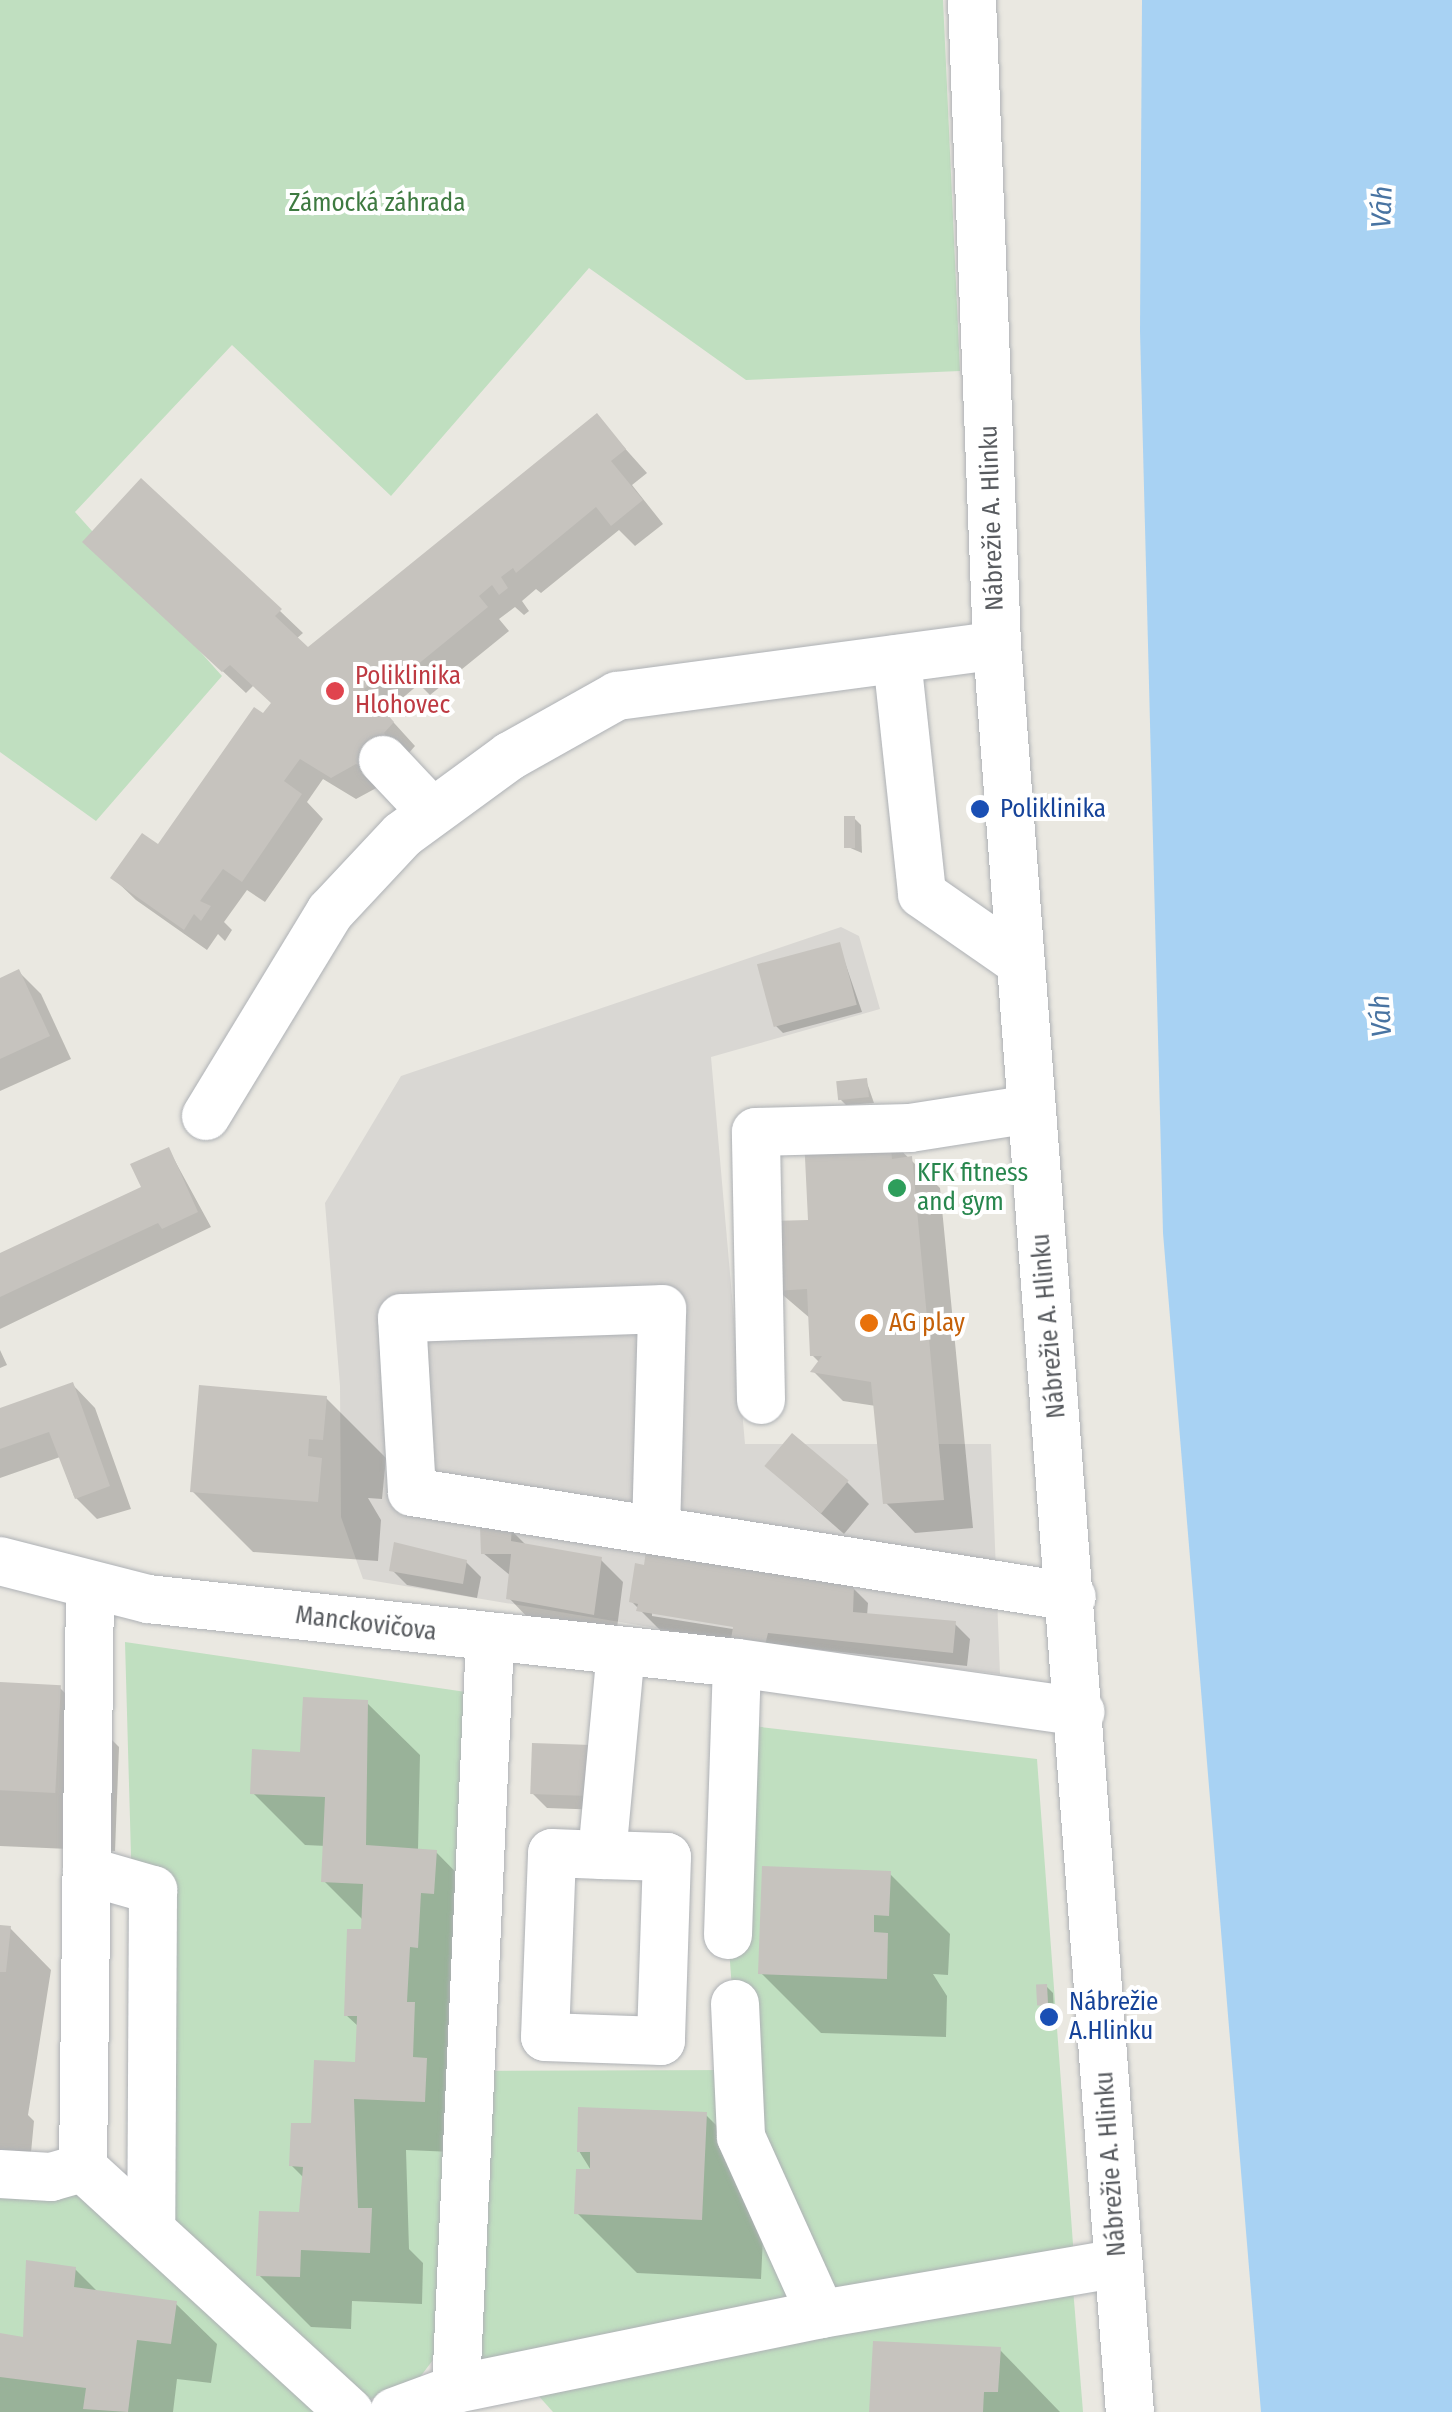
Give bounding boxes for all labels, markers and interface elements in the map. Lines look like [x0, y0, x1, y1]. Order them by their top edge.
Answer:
water label: Váh [1364, 185, 1400, 229]
park label: Zámocká záhrada [289, 188, 465, 218]
street label: Nábrežie A. Hlinku [974, 425, 1010, 611]
place label: Poliklinika Hlohovec [355, 662, 461, 721]
marker: Poliklinika Hlohovec [324, 680, 346, 702]
place label: Poliklinika [1000, 794, 1106, 824]
marker: Poliklinika [969, 798, 991, 820]
water label: Váh [1363, 994, 1399, 1038]
place label: KFK fitness and gym [917, 1159, 1028, 1218]
marker: KFK fitness and gym [886, 1177, 908, 1199]
street label: Nábrežie A. Hlinku [1026, 1232, 1072, 1420]
place label: AG play [889, 1308, 965, 1338]
marker: AG play [858, 1312, 880, 1334]
street label: Manckovičova [294, 1600, 438, 1648]
place label: Nábrežie A.Hlinku [1069, 1988, 1158, 2047]
marker: Nábrežie A.Hlinku [1038, 2006, 1060, 2028]
street label: Nábrežie A. Hlinku [1090, 2070, 1132, 2258]

